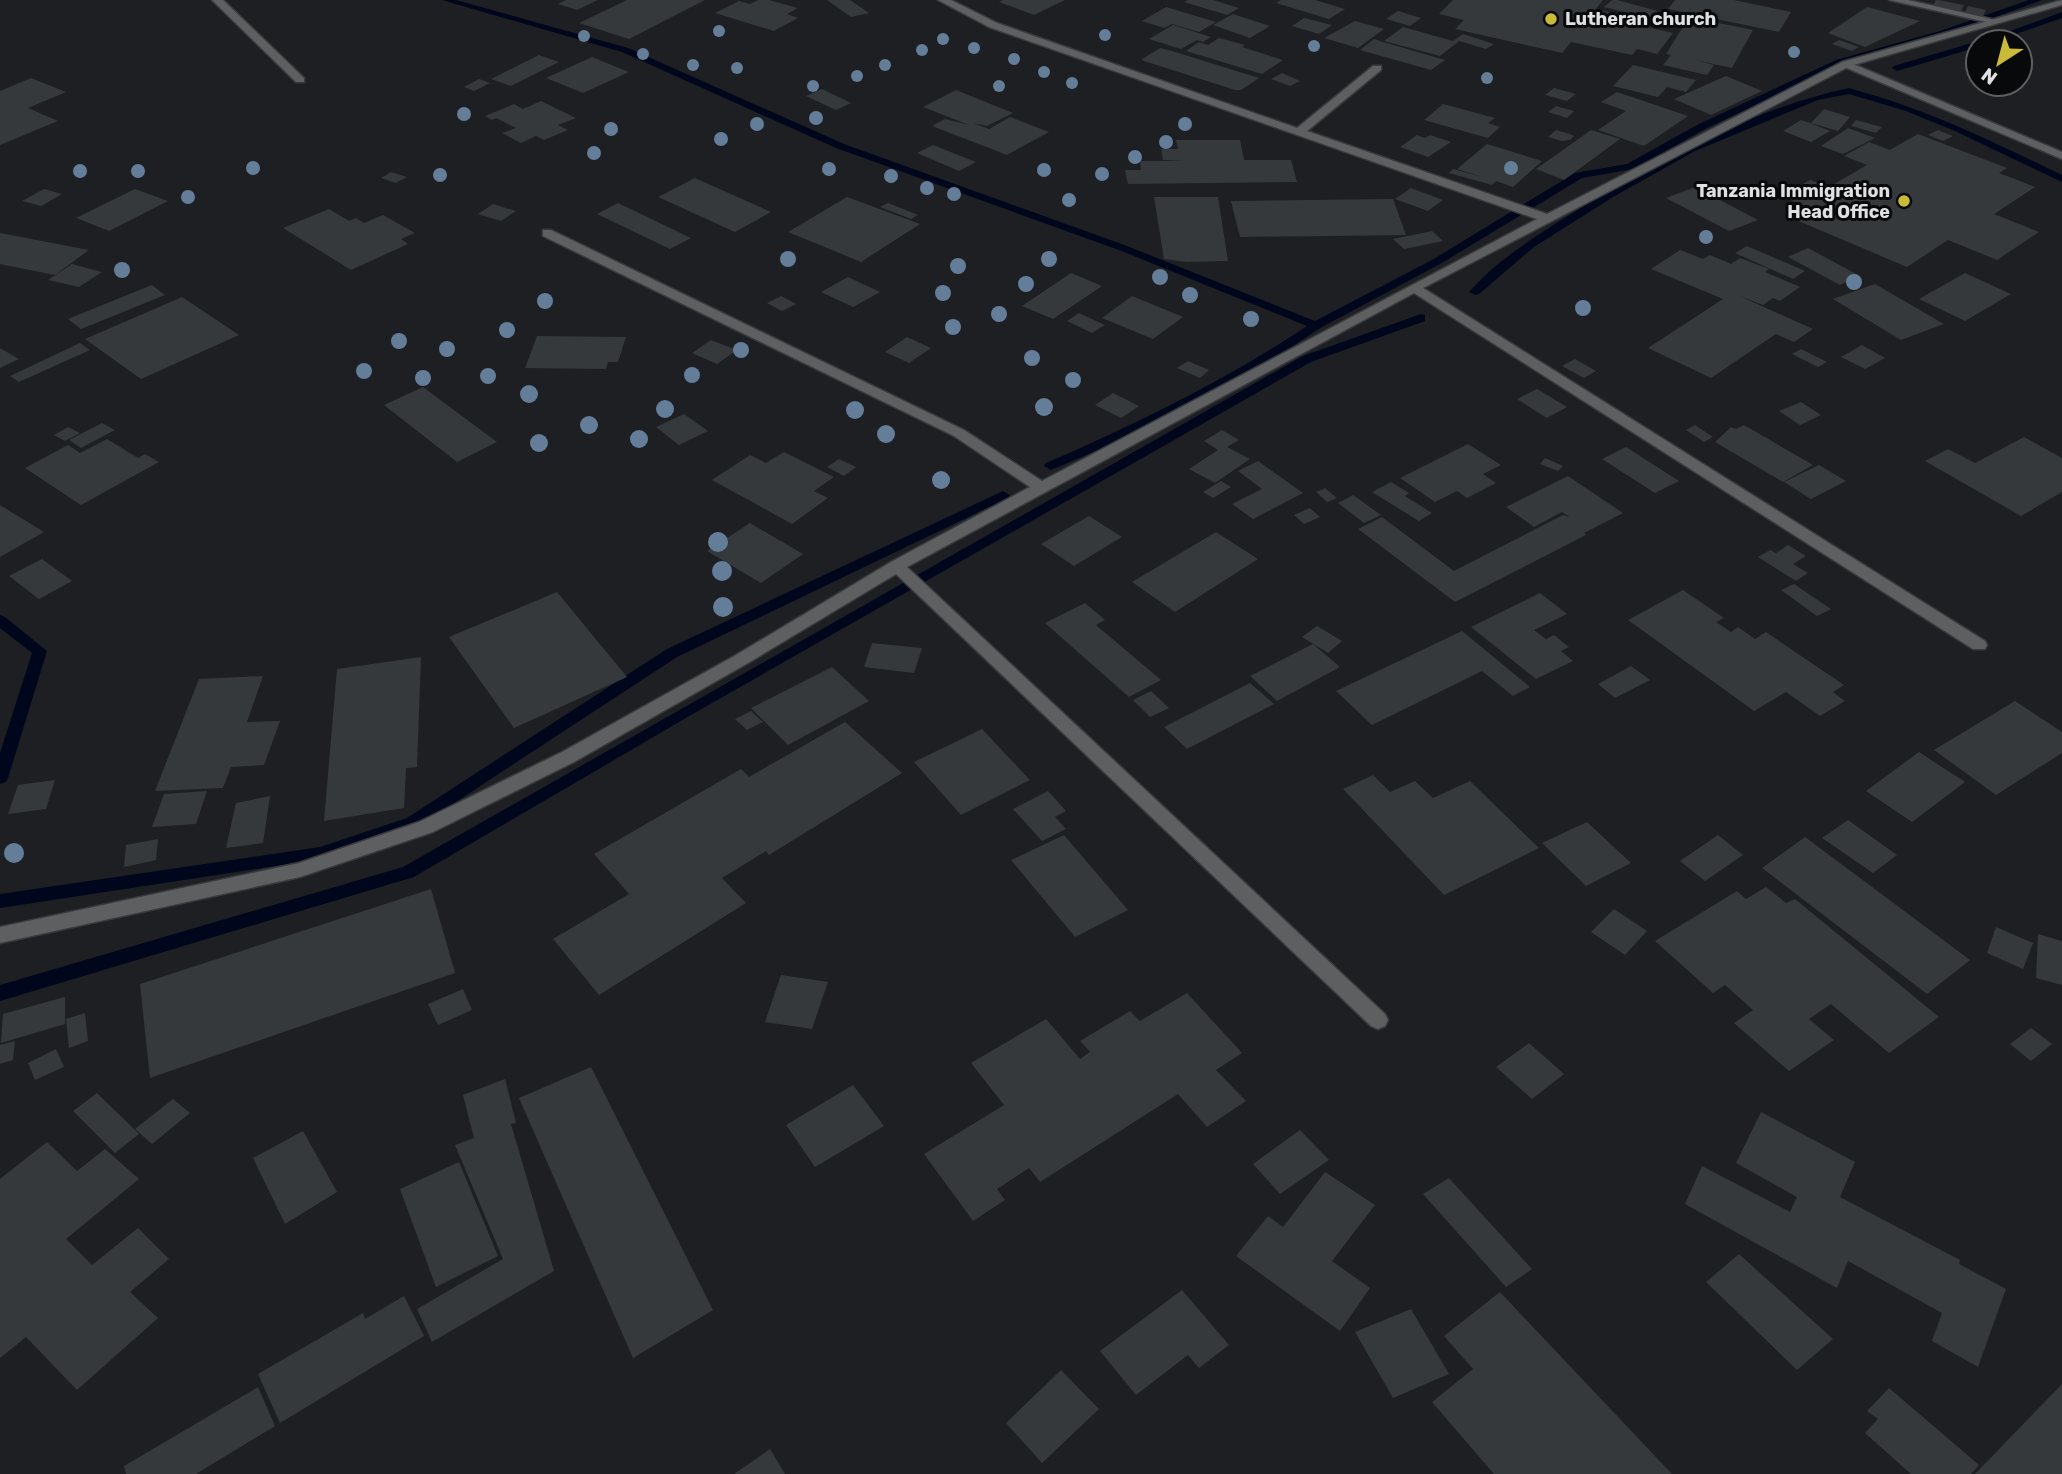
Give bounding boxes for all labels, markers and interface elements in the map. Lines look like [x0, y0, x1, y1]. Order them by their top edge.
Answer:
place label: Lutheran church [1565, 8, 1716, 30]
marker: Lutheran church [1543, 11, 1559, 27]
north arrow [1964, 28, 2034, 98]
text: N [1977, 63, 2002, 90]
place label: Tanzania Immigration Head Office [1696, 180, 1890, 223]
marker: Tanzania Immigration Head Office [1896, 193, 1912, 209]

